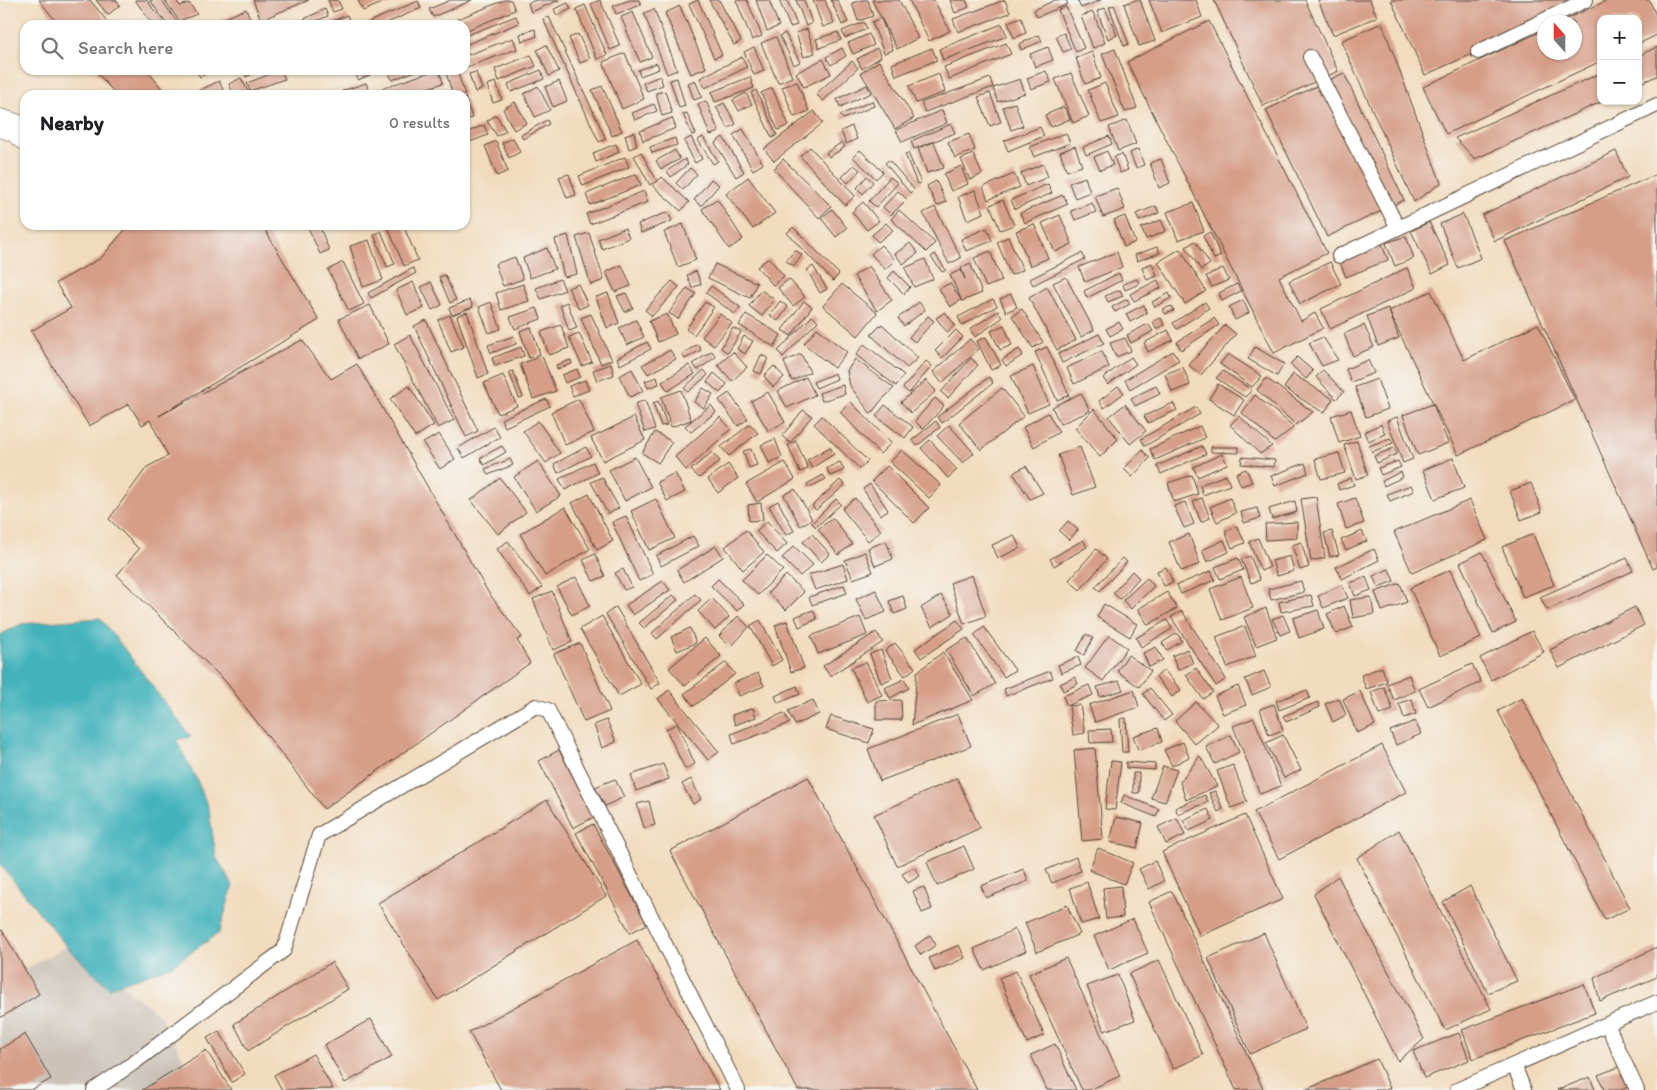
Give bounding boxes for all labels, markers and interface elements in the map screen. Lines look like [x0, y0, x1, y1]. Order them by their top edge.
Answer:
north arrow [1537, 15, 1582, 60]
map controls [1597, 15, 1642, 105]
button: + [1597, 15, 1642, 60]
search box [20, 20, 470, 75]
icon: search [38, 34, 66, 62]
text: Search here [78, 36, 173, 59]
button: − [1597, 60, 1642, 105]
text: Nearby [40, 110, 104, 135]
text: 0 results [389, 113, 450, 132]

